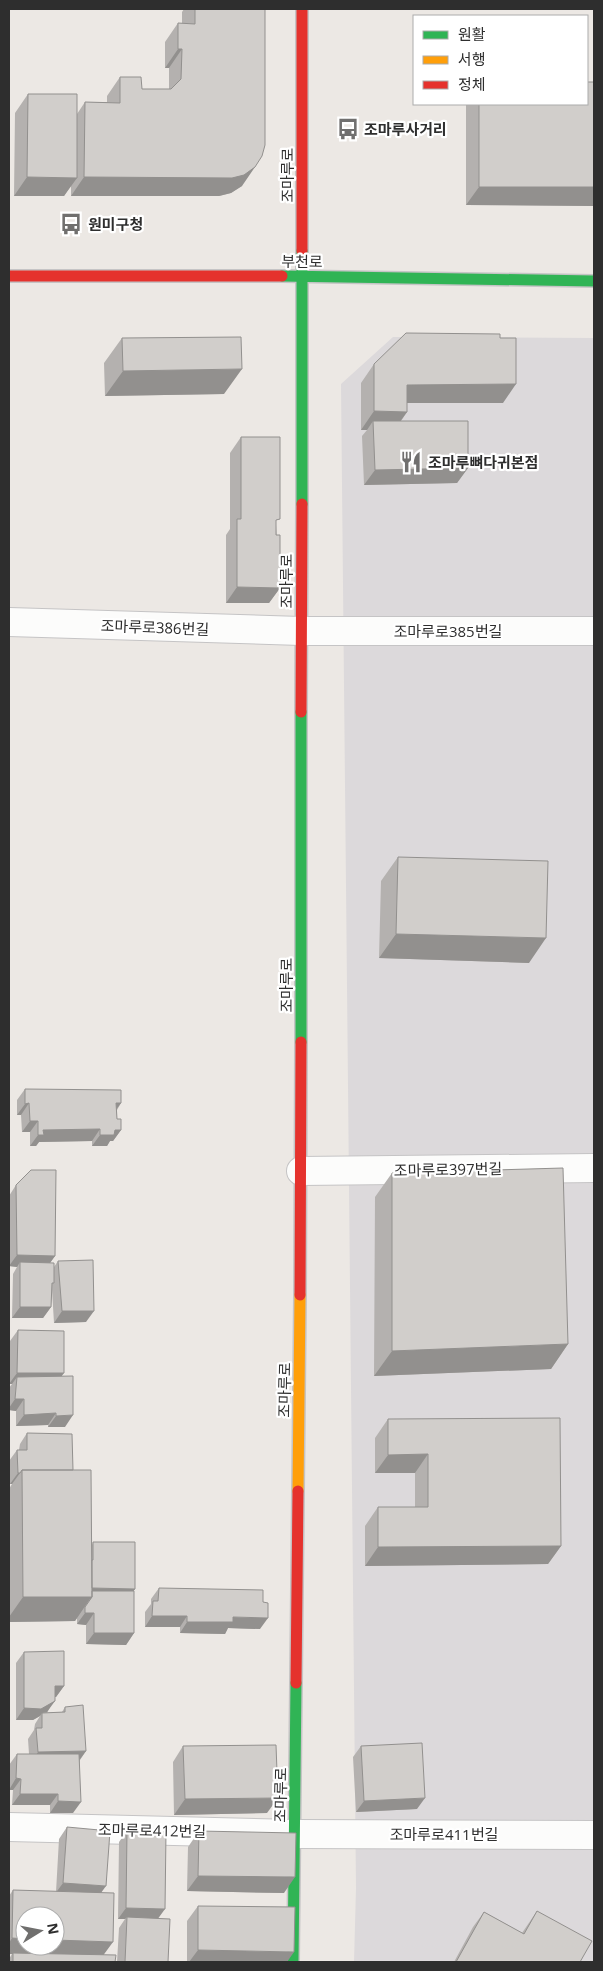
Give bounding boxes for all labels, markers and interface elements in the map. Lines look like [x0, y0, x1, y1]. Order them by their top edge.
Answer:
legend [413, 15, 588, 105]
text: 원활 [458, 24, 486, 44]
text: 서행 [458, 49, 486, 69]
text: 정체 [458, 74, 486, 94]
bus stop icon: 조마루사거리 [335, 116, 361, 142]
place label: 조마루사거리 [364, 119, 447, 139]
street label: 조마루로 [277, 147, 297, 203]
bus stop icon: 원미구청 [58, 211, 84, 237]
place label: 원미구청 [88, 214, 143, 234]
street label: 부천로 [281, 251, 323, 271]
restaurant icon: 조마루뼈다귀본점 [398, 449, 424, 475]
place label: 조마루뼈다귀본점 [428, 452, 538, 472]
street label: 조마루로 [276, 553, 296, 609]
street label: 조마루로386번길 [100, 615, 210, 639]
street label: 조마루로385번길 [394, 621, 502, 641]
street label: 조마루로 [276, 957, 296, 1013]
street label: 조마루로397번길 [394, 1158, 502, 1180]
street label: 조마루로 [274, 1362, 294, 1418]
street label: 조마루로 [270, 1767, 290, 1823]
street label: 조마루로412번길 [98, 1819, 206, 1841]
street label: 조마루로411번길 [390, 1824, 498, 1844]
north arrow [15, 1906, 65, 1956]
text: N [43, 1921, 64, 1936]

